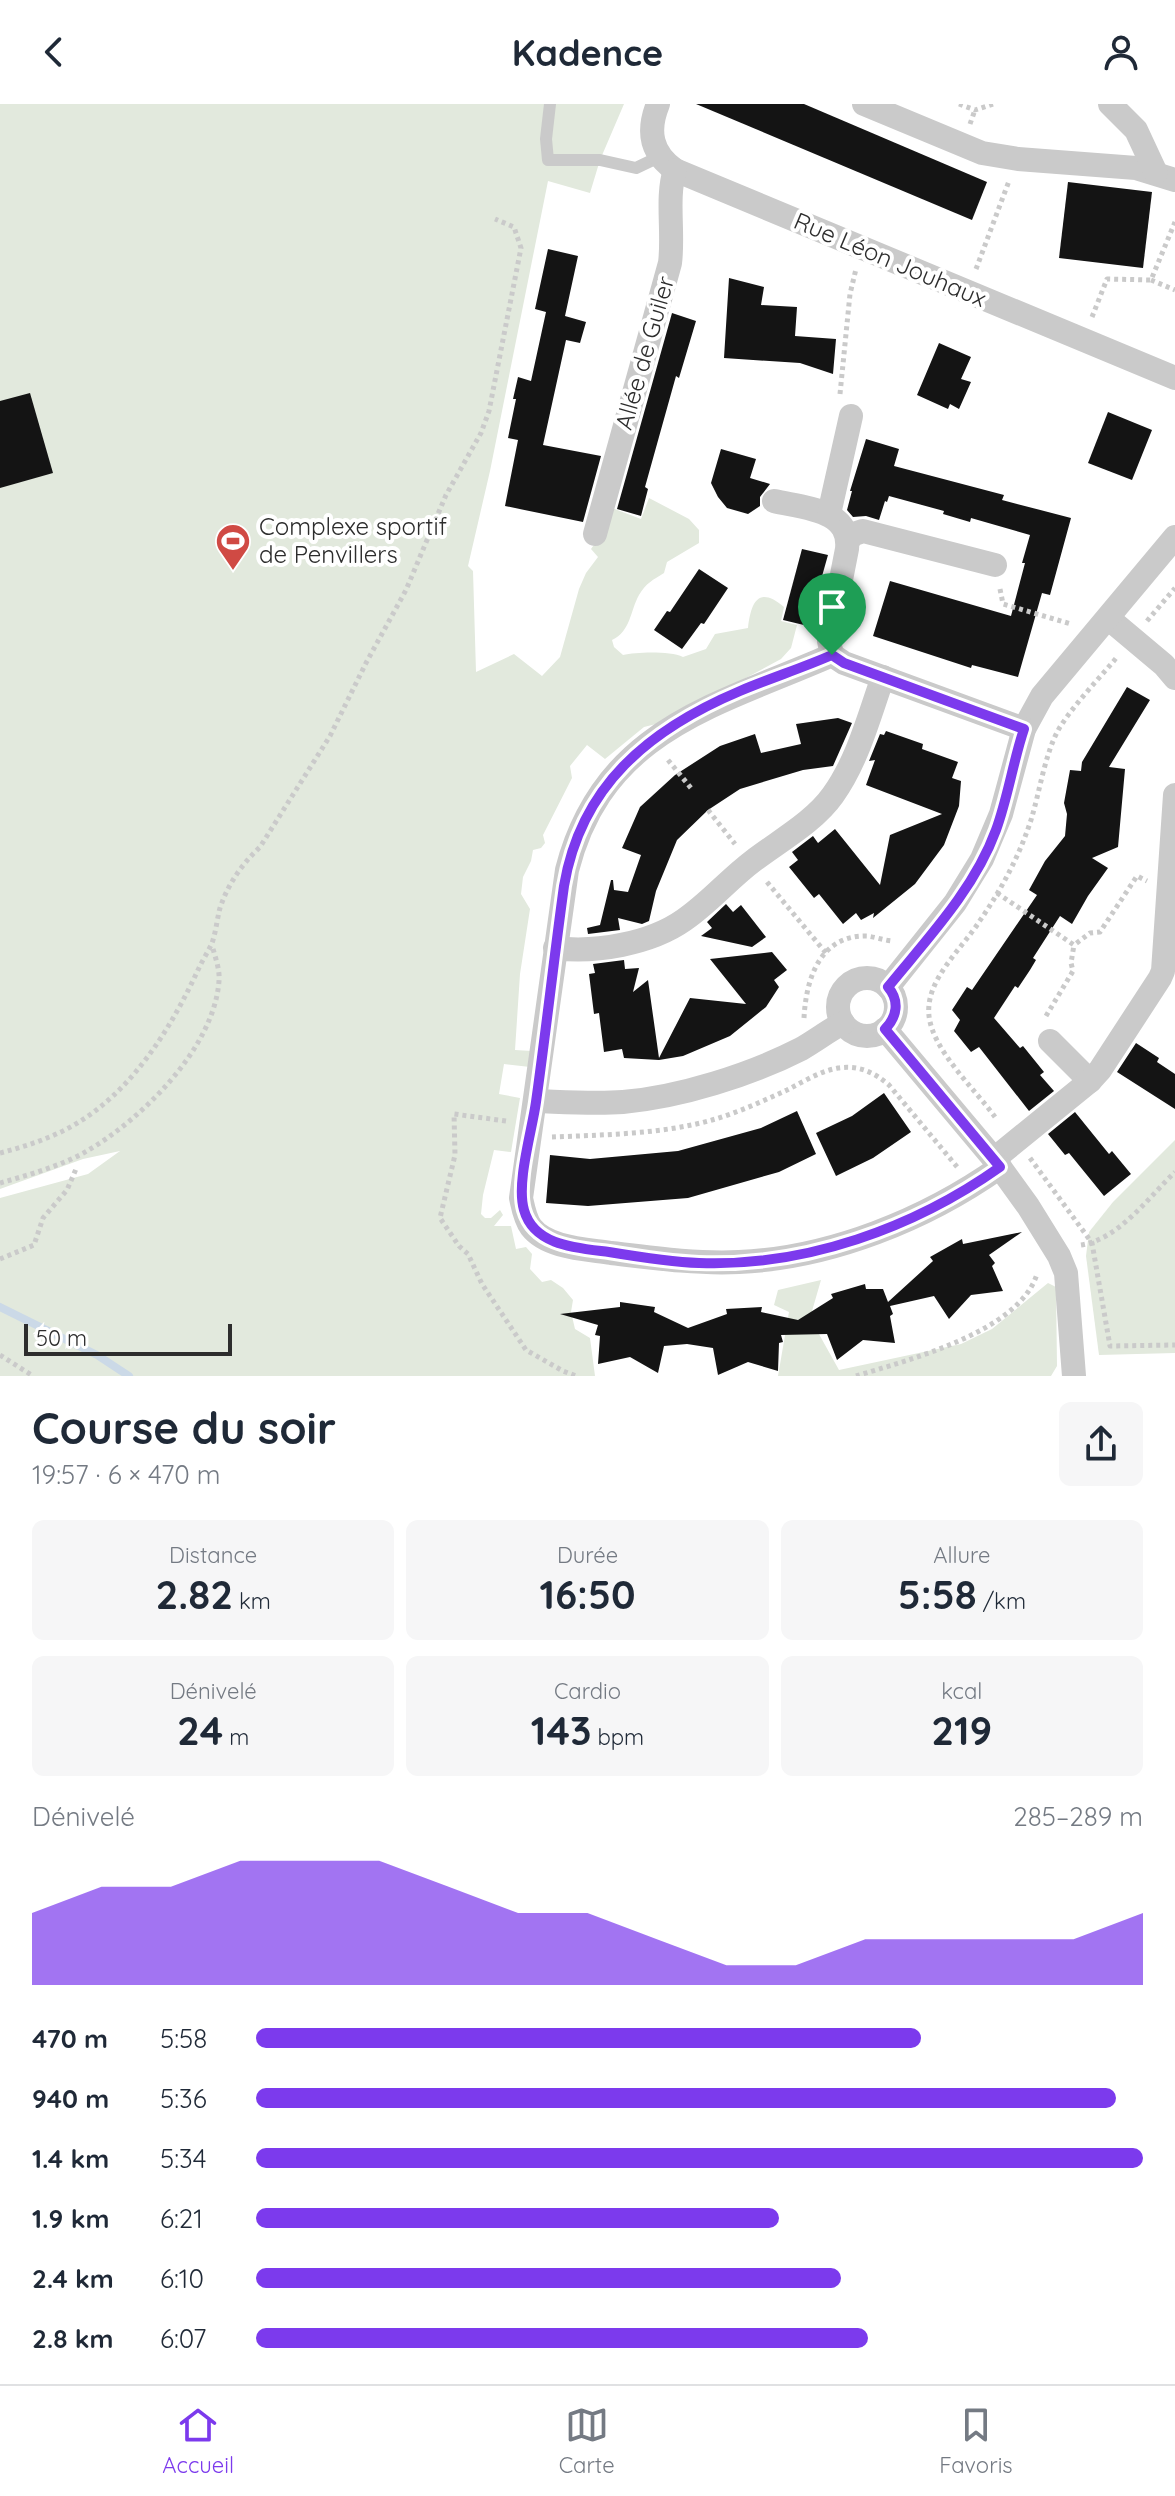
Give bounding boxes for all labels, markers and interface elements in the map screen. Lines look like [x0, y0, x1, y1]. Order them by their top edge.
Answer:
icon: back [32, 30, 76, 74]
text: Kadence [512, 30, 663, 75]
icon: person [1099, 30, 1143, 74]
street label: Rue Léon Jouhaux [790, 205, 991, 313]
street label: Allée de Guiler [608, 273, 680, 433]
place label: Complexe sportif de Penvillers [259, 511, 448, 569]
sports icon: Complexe sportif de Penvillers [214, 522, 252, 572]
pin [798, 573, 866, 655]
icon: arrive [810, 585, 854, 629]
scale bar [24, 1320, 232, 1356]
text: 50 m [36, 1324, 87, 1352]
text: Course du soir [32, 1400, 336, 1455]
button: share [1059, 1402, 1143, 1486]
text: 19:57 · 6 × 470 m [32, 1458, 221, 1491]
text: Distance [169, 1541, 257, 1569]
text: Durée [557, 1541, 618, 1569]
text: Allure [933, 1541, 990, 1569]
text: 2.82 [156, 1569, 233, 1619]
text: 16:50 [539, 1569, 636, 1619]
text: 5:58 [898, 1569, 977, 1619]
text: km [233, 1587, 271, 1615]
text: /km [977, 1587, 1026, 1615]
text: Dénivelé [170, 1677, 257, 1705]
text: Cardio [554, 1677, 621, 1705]
text: kcal [941, 1677, 982, 1705]
text: 24 [177, 1705, 223, 1755]
text: 143 [531, 1705, 591, 1755]
text: 219 [931, 1705, 992, 1755]
text: m [223, 1723, 249, 1751]
text: bpm [591, 1723, 644, 1751]
text: Dénivelé [32, 1800, 135, 1833]
text: 285–289 m [1013, 1800, 1143, 1833]
text: 470 m [32, 2022, 108, 2055]
text: 5:58 [160, 2022, 207, 2055]
text: 940 m [32, 2082, 109, 2115]
text: 5:36 [160, 2082, 207, 2115]
text: 1.4 km [32, 2142, 109, 2175]
text: 5:34 [160, 2142, 206, 2175]
text: 1.9 km [32, 2202, 109, 2235]
text: 6:21 [160, 2202, 203, 2235]
text: 2.4 km [32, 2262, 114, 2295]
text: 6:10 [160, 2262, 204, 2295]
text: 2.8 km [32, 2322, 114, 2355]
text: 6:07 [160, 2322, 206, 2355]
tab: Accueil [162, 2403, 234, 2479]
tab: Carte [559, 2403, 615, 2479]
tab: Favoris [939, 2403, 1013, 2479]

